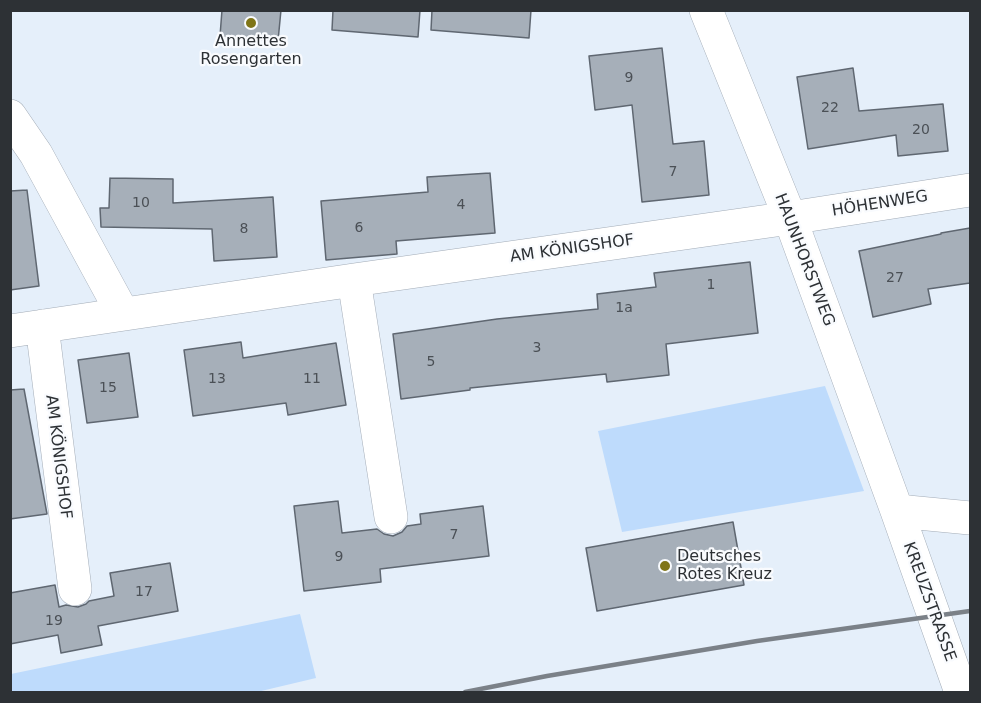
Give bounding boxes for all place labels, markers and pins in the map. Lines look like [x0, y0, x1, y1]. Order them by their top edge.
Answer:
marker: Annettes Rosengarten [244, 16, 258, 30]
place label: Annettes Rosengarten [200, 32, 302, 70]
place label: Deutsches Rotes Kreuz [677, 547, 772, 585]
marker: Deutsches Rotes Kreuz [658, 559, 672, 573]

